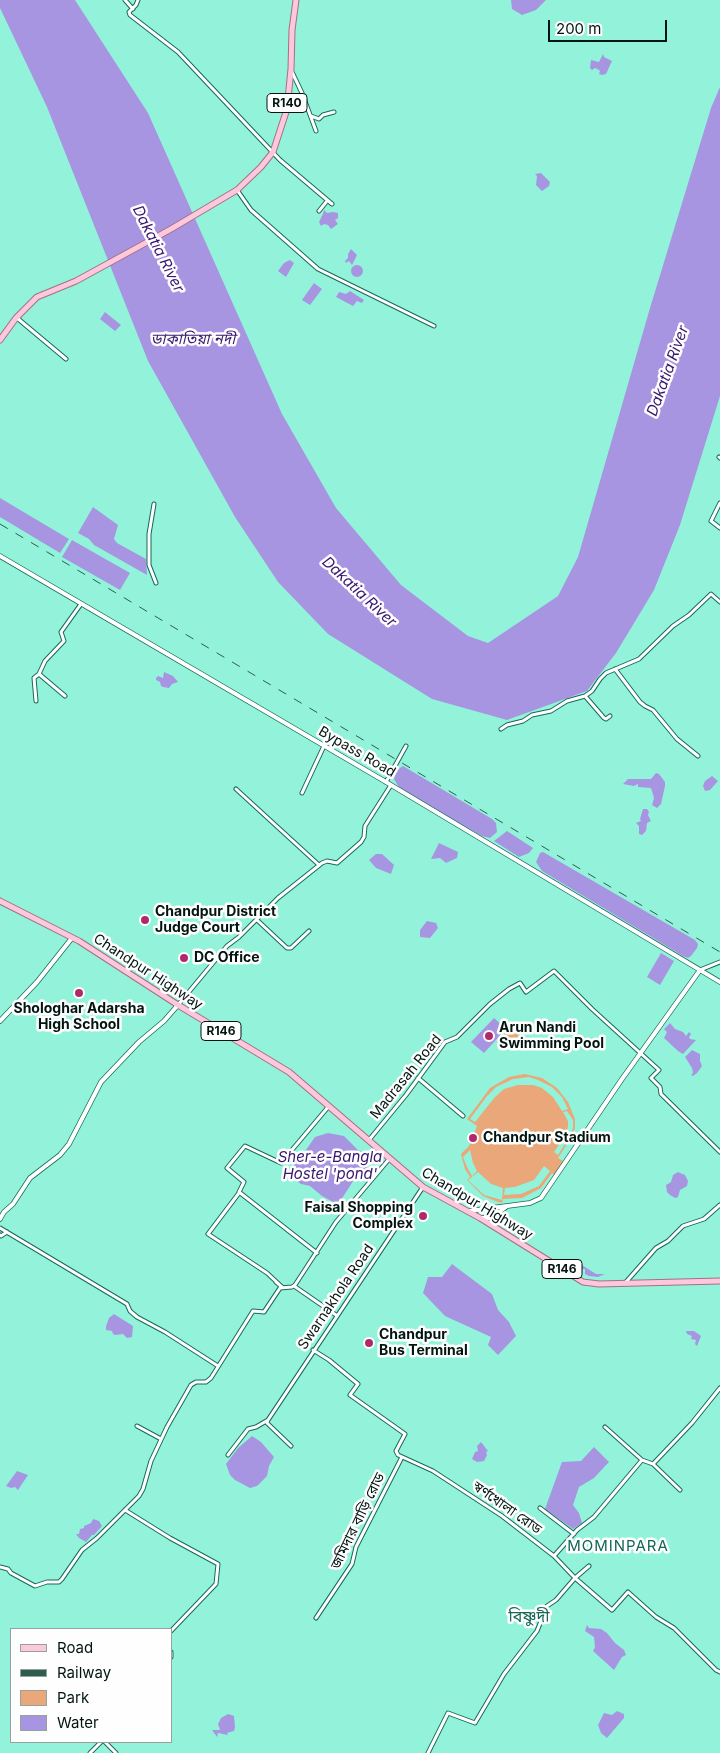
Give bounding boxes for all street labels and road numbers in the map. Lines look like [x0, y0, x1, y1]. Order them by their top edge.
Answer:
road number: R140 [267, 94, 307, 112]
street label: Bypass Road [316, 723, 398, 781]
street label: Chandpur Highway [90, 930, 206, 1014]
road number: R146 [201, 1021, 241, 1040]
street label: Madrasah Road [367, 1032, 445, 1122]
street label: Chandpur Highway [418, 1164, 536, 1244]
street label: Swarnakhola Road [295, 1241, 377, 1353]
road number: R146 [542, 1260, 582, 1278]
street label: জমিদার বাড়ি রোড [327, 1470, 389, 1572]
street label: স্বর্ণখোলা রোড [469, 1478, 545, 1538]

